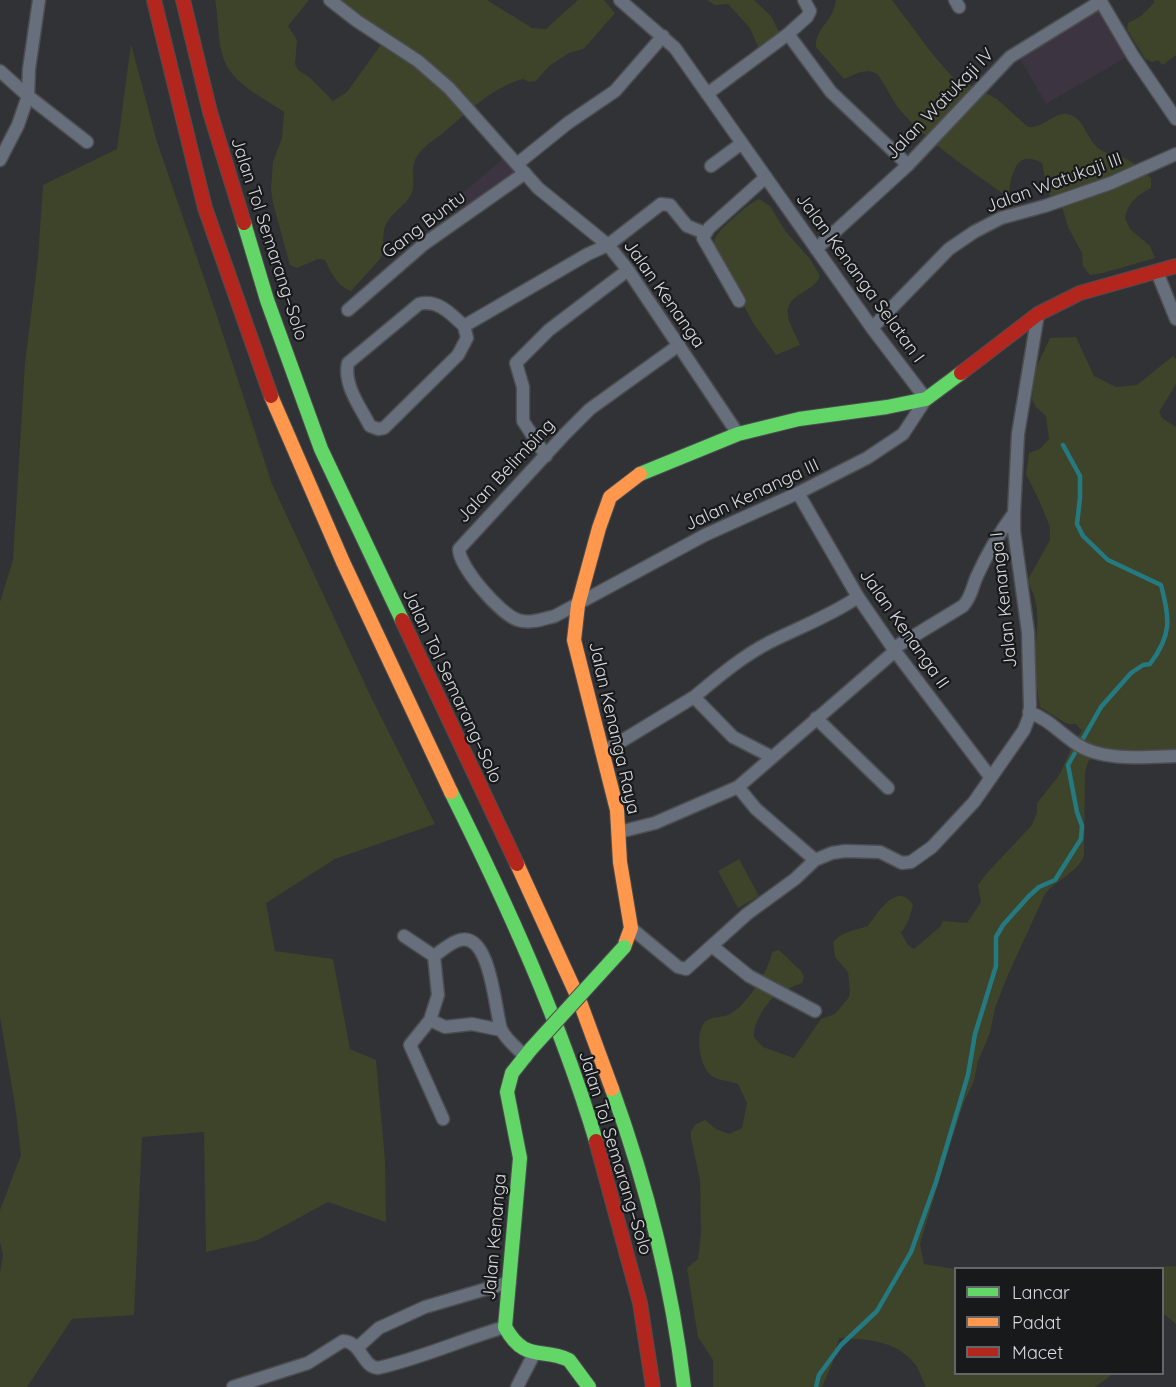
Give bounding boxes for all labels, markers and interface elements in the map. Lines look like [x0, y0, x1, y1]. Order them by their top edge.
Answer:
street label: Jalan Watukaji IV [881, 44, 999, 164]
street label: Jalan Tol Semarang–Solo [226, 135, 312, 343]
street label: Jalan Watukaji III [983, 148, 1125, 218]
street label: Gang Buntu [378, 187, 470, 263]
street label: Jalan Kenanga Selatan I [791, 189, 929, 367]
street label: Jalan Kenanga [619, 236, 709, 352]
street label: Jalan Belimbing [452, 415, 560, 527]
street label: Jalan Kenanga III [681, 454, 823, 536]
street label: Jalan Kenanga I [986, 531, 1022, 669]
street label: Jalan Kenanga II [855, 565, 953, 693]
street label: Jalan Tol Semarang–Solo [397, 585, 507, 787]
street label: Jalan Kenanga Raya [584, 640, 644, 816]
street label: Jalan Tol Semarang–Solo [574, 1048, 656, 1258]
street label: Jalan Kenanga [479, 1173, 511, 1301]
legend [954, 1267, 1164, 1375]
text: Lancar [1012, 1281, 1070, 1304]
text: Padat [1012, 1311, 1061, 1334]
text: Macet [1012, 1341, 1063, 1364]

